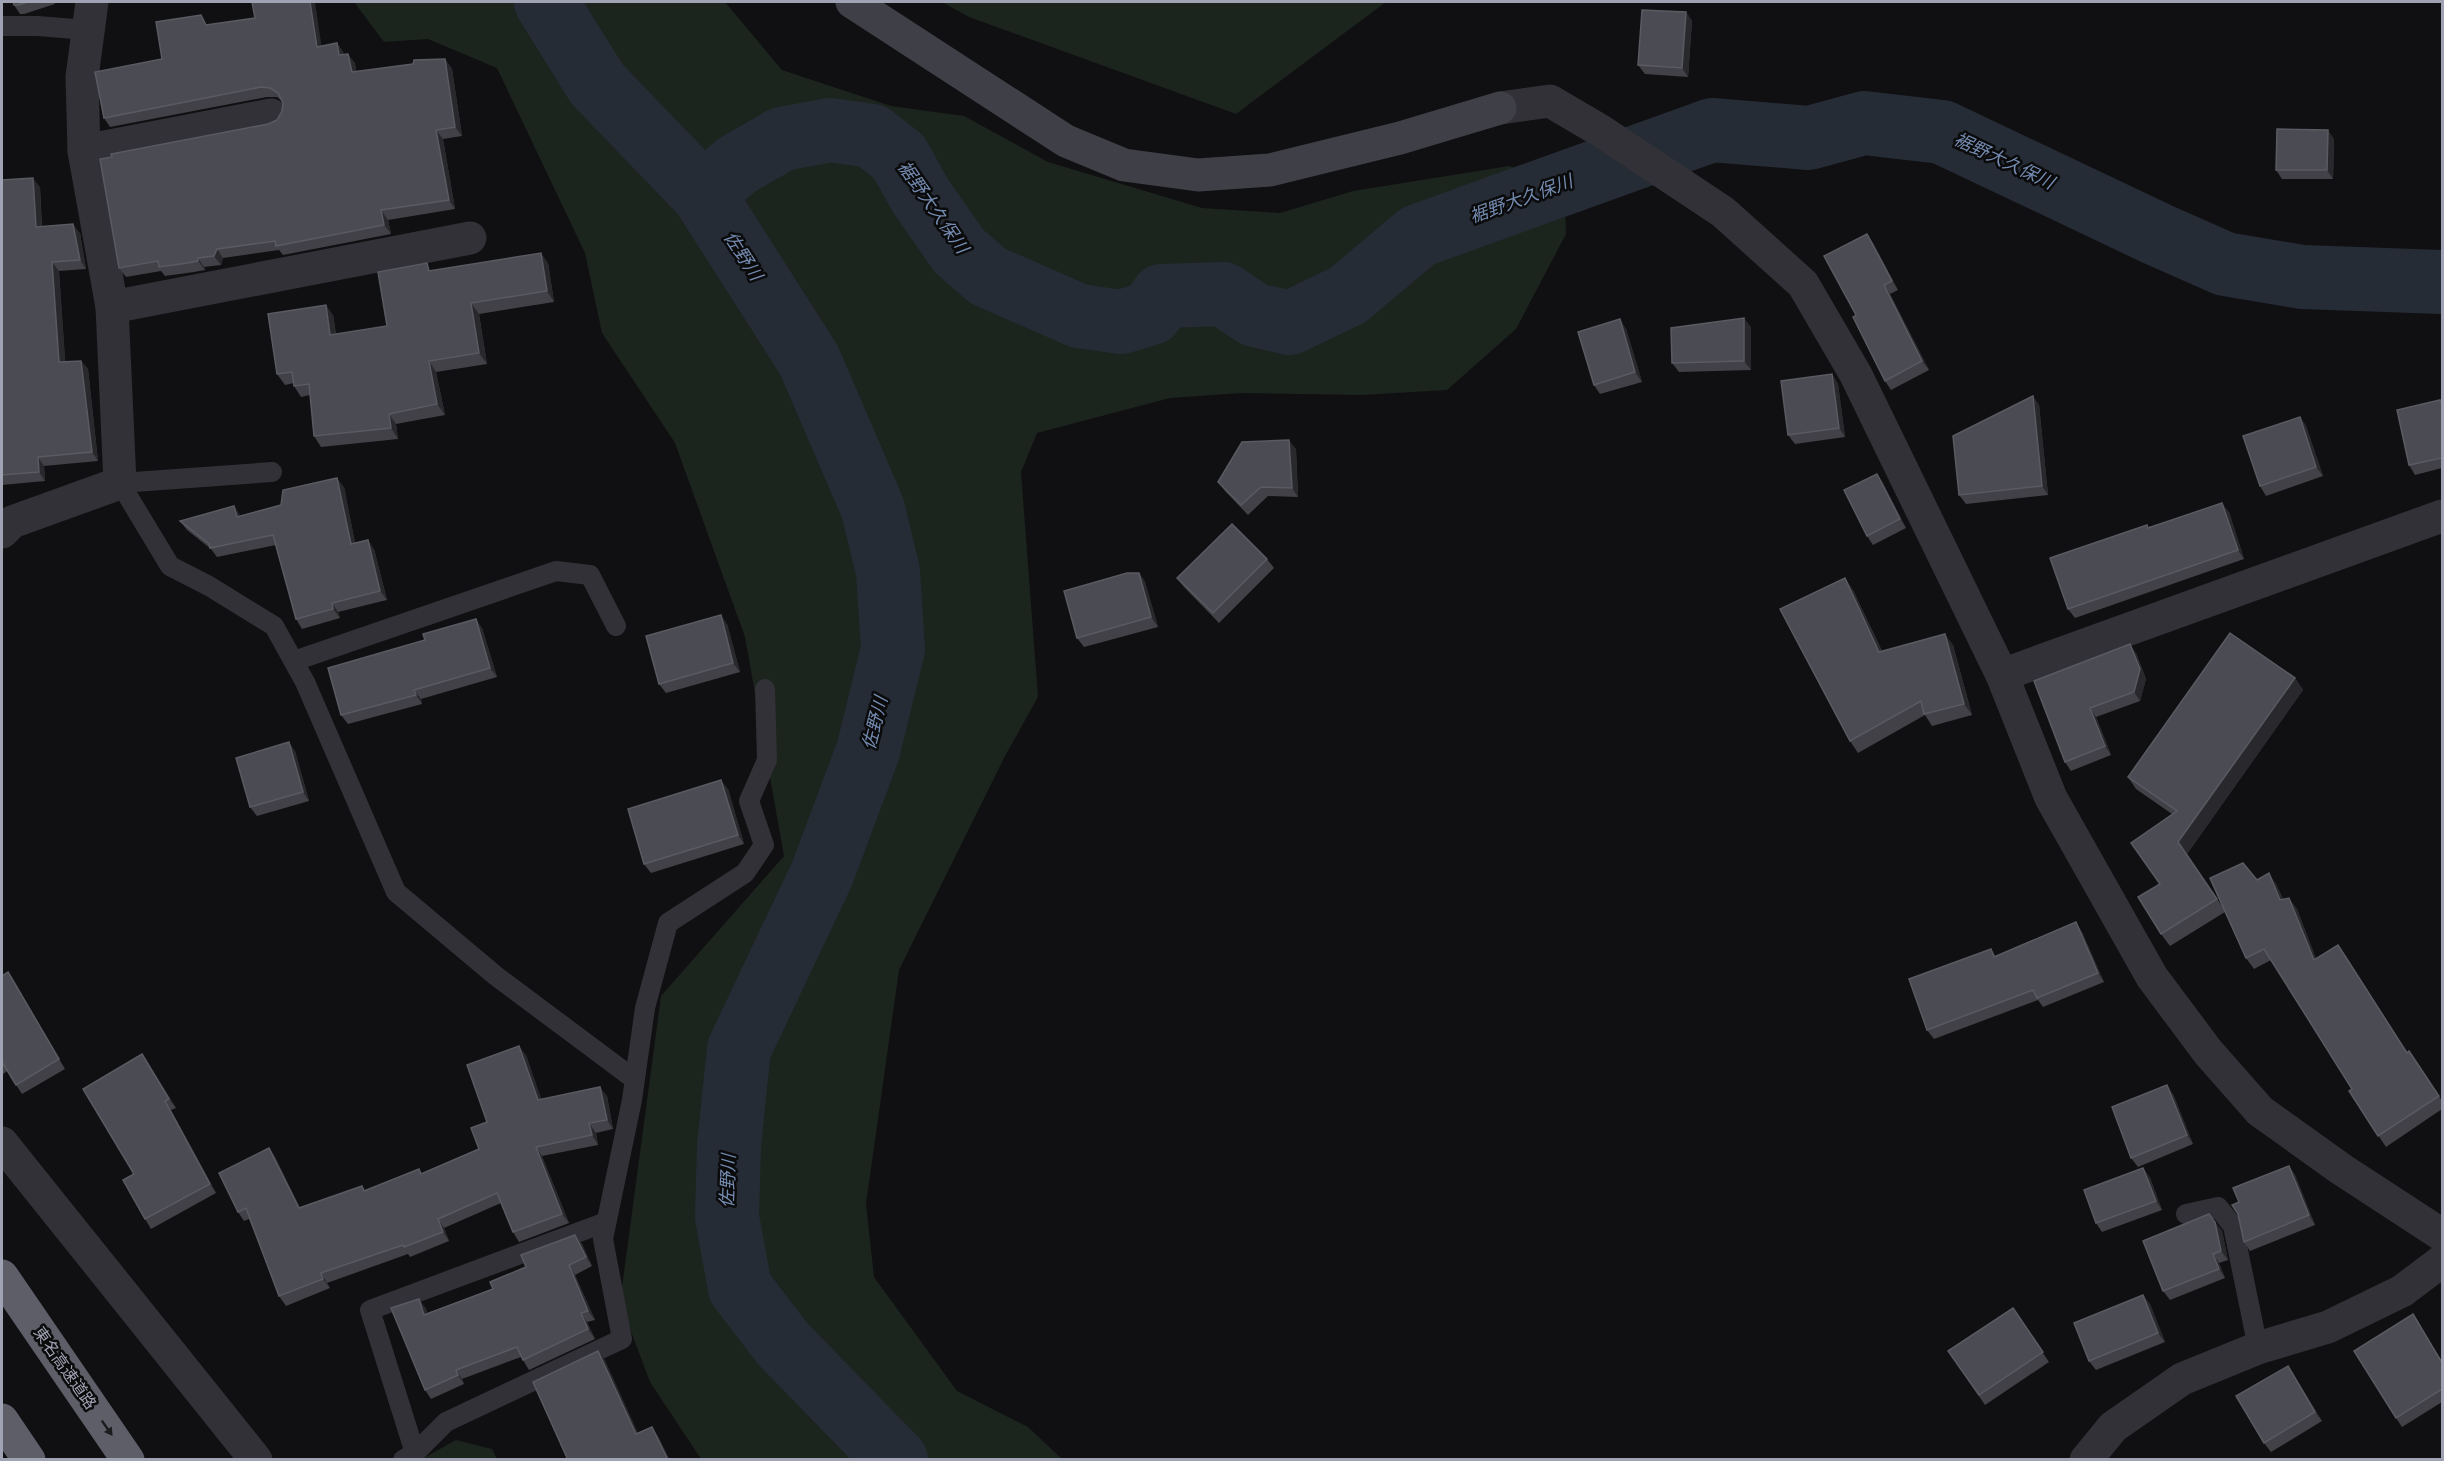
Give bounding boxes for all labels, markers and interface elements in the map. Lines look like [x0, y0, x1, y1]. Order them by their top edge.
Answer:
water label: 裾野大久保川 [1951, 129, 2059, 194]
water label: 裾野大久保川 [894, 157, 973, 259]
water label: 裾野大久保川 [1467, 170, 1577, 227]
water label: 佐野川 [720, 228, 767, 286]
water label: 佐野川 [859, 692, 892, 752]
water label: 佐野川 [717, 1152, 739, 1208]
street label: 東名高速道路 [31, 1324, 99, 1412]
one-way arrow [101, 1420, 112, 1436]

